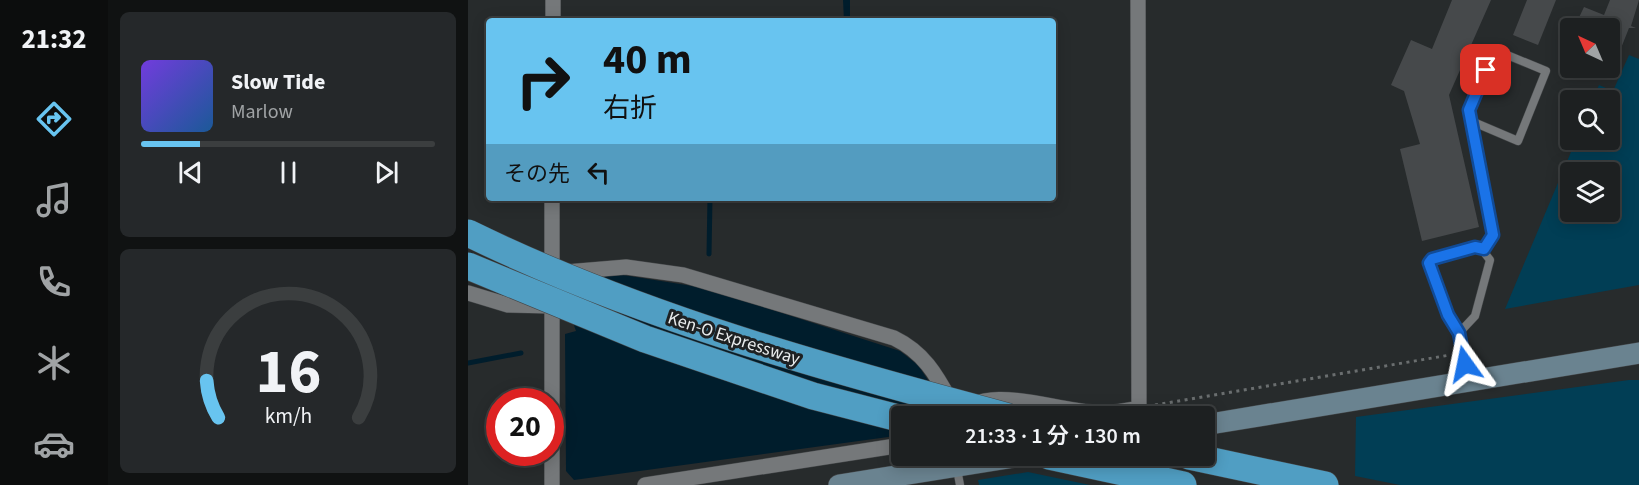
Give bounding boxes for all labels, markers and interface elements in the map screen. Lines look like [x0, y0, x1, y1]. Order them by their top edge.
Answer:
north arrow [1560, 18, 1620, 78]
map controls [1560, 18, 1620, 222]
text: 21:32 [21, 20, 87, 59]
text: 40 m [603, 30, 692, 90]
icon: right [504, 42, 582, 120]
pin [1460, 44, 1511, 95]
icon: arrive [1469, 53, 1502, 86]
text: Slow Tide [231, 66, 325, 98]
text: 右折 [603, 89, 657, 128]
button: search [1560, 90, 1620, 150]
icon: directions [33, 98, 75, 140]
text: Marlow [231, 98, 293, 126]
icon: previous [174, 156, 207, 189]
icon: pause [272, 156, 305, 189]
icon: next [370, 156, 403, 189]
icon: left [582, 156, 615, 189]
text: その先 [504, 158, 570, 190]
button: layers [1560, 162, 1620, 222]
icon: music [33, 179, 75, 221]
icon: phone [33, 261, 75, 303]
street label: Ken-O Expressway [665, 305, 804, 372]
text: 16 [255, 328, 321, 417]
position arrow [1433, 332, 1497, 396]
icon: climate [33, 342, 75, 384]
speed limit sign: 20 [486, 388, 564, 466]
text: km/h [264, 401, 312, 432]
text: 21:33 · 1 分 · 130 m [965, 420, 1141, 452]
icon: car [33, 423, 75, 465]

